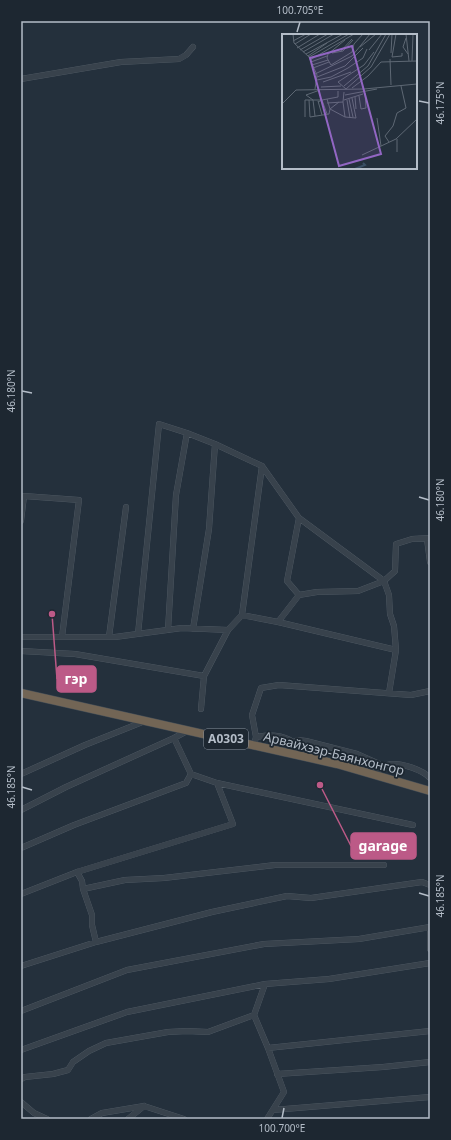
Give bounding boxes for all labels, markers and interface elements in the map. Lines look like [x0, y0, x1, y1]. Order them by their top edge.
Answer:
text: 100.705°E [277, 3, 323, 17]
inset map [282, 34, 417, 169]
text: 46.175°N [433, 81, 447, 125]
text: 46.180°N [4, 369, 18, 413]
text: 46.180°N [433, 478, 447, 522]
callout: гэр [57, 666, 96, 692]
text: гэр [65, 669, 88, 688]
street label: Арвайхээр-Баянхонгор [262, 727, 406, 779]
road number: A0303 [204, 729, 248, 749]
text: 46.185°N [4, 765, 18, 809]
callout: garage [351, 833, 416, 859]
text: garage [359, 836, 407, 855]
text: 46.185°N [433, 874, 447, 918]
text: 100.700°E [259, 1121, 305, 1135]

